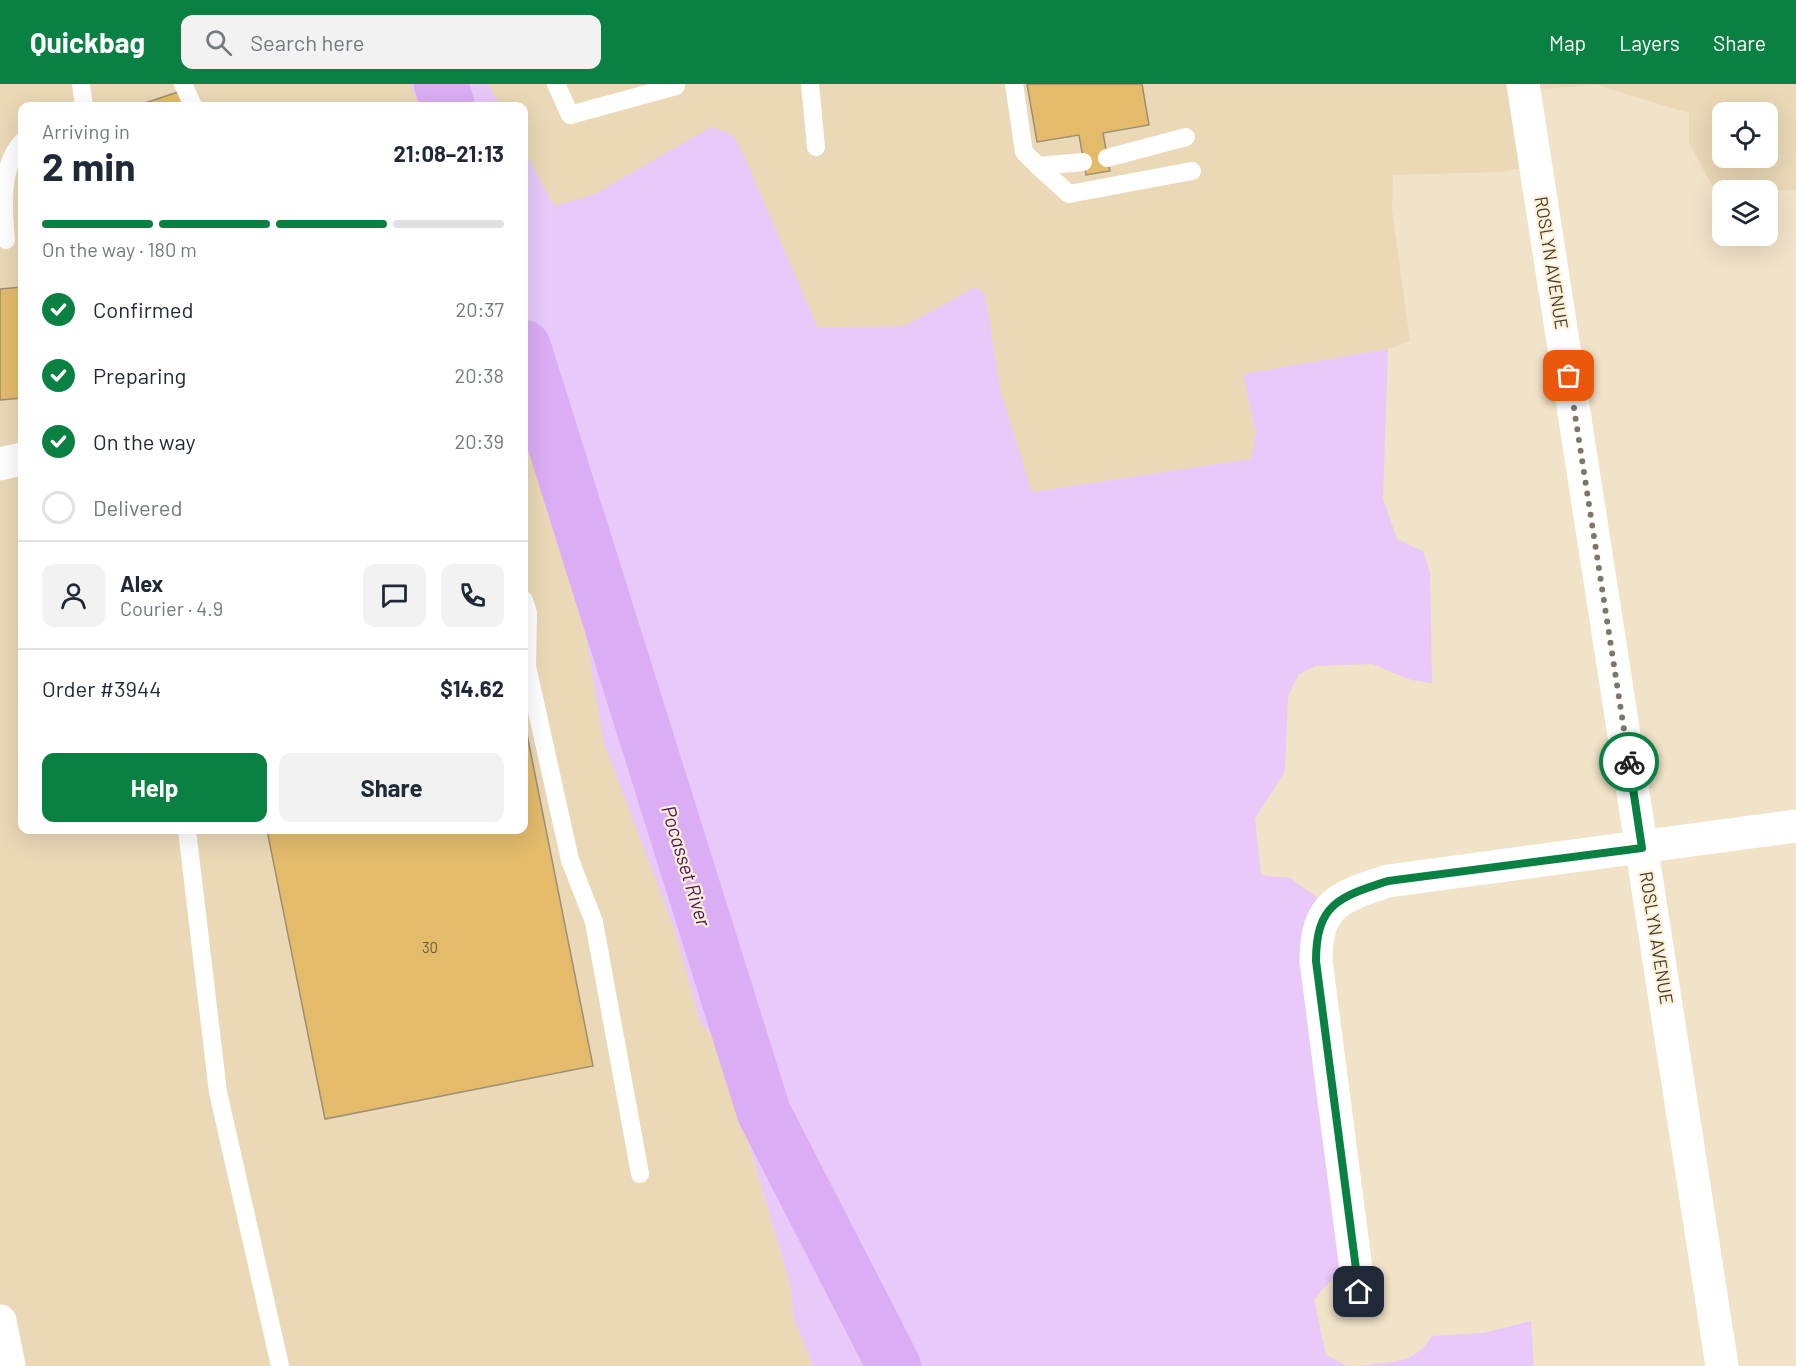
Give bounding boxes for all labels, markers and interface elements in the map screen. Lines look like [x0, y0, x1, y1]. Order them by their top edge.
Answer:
search box [181, 15, 601, 69]
text: Quickbag [30, 25, 145, 59]
icon: search [202, 26, 235, 59]
text: Search here [250, 29, 365, 55]
text: Map [1549, 30, 1586, 55]
text: Layers [1619, 30, 1680, 55]
text: Share [1713, 30, 1766, 55]
map controls [1712, 102, 1778, 246]
button: locate [1712, 102, 1778, 168]
text: Arriving in [42, 119, 130, 143]
text: 21:08–21:13 [393, 140, 504, 166]
text: 2 min [42, 142, 135, 189]
button: layers [1712, 180, 1778, 246]
street label: ROSLYN AVENUE [1531, 195, 1573, 331]
text: On the way · 180 m [42, 237, 197, 261]
icon: check [42, 293, 75, 326]
text: Confirmed [93, 296, 193, 322]
text: 20:37 [455, 297, 504, 321]
pin [1543, 350, 1594, 401]
icon: check [42, 359, 75, 392]
icon: bag [1552, 359, 1585, 392]
text: Preparing [93, 362, 186, 388]
text: 20:38 [454, 363, 504, 387]
icon: check [42, 425, 75, 458]
text: On the way [93, 428, 196, 454]
text: 20:39 [454, 429, 504, 453]
text: Delivered [93, 494, 182, 520]
button: person [42, 564, 105, 627]
button: chat [363, 564, 426, 627]
button: phone [441, 564, 504, 627]
text: Alex [120, 570, 163, 596]
text: Courier · 4.9 [120, 596, 223, 620]
text: Order #3944 [42, 675, 161, 701]
text: $14.62 [440, 675, 504, 701]
courier [1599, 732, 1659, 792]
icon: bike [1613, 746, 1646, 779]
button: Help [42, 753, 267, 822]
button: Share [279, 753, 504, 822]
water label: Pocasset River [657, 802, 717, 930]
street label: ROSLYN AVENUE [1636, 870, 1678, 1006]
house number: 30 [422, 938, 438, 956]
pin [1333, 1266, 1384, 1317]
icon: home [1342, 1275, 1375, 1308]

